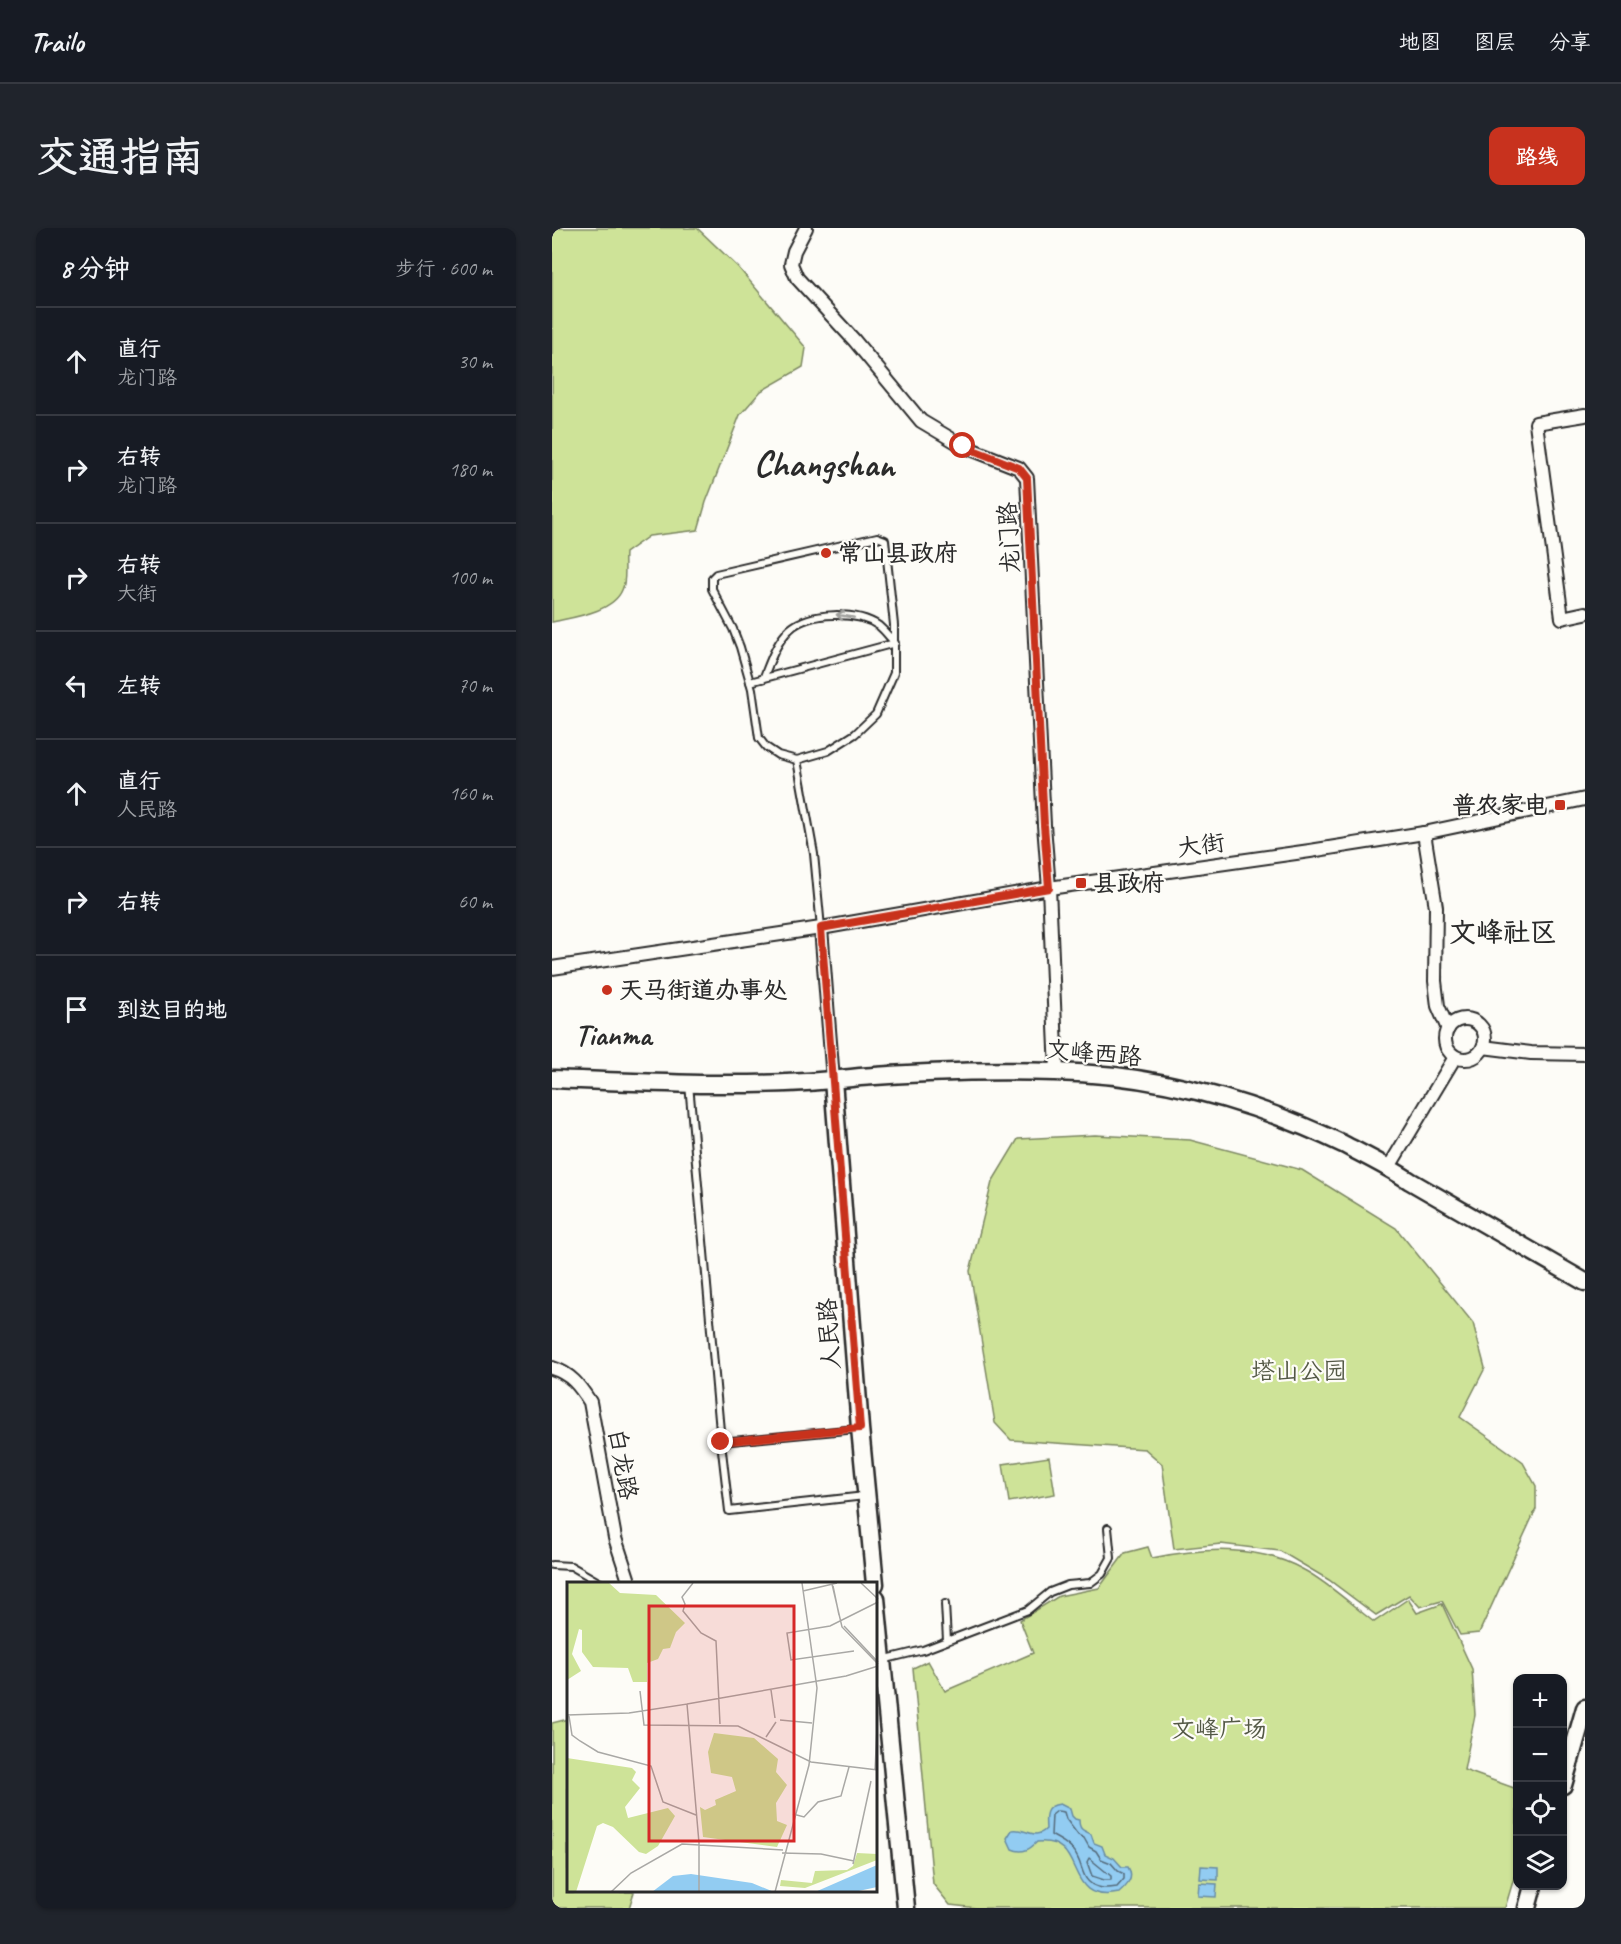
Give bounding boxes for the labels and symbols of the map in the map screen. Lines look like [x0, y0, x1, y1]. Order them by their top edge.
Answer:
route start [949, 432, 975, 458]
district label: Changshan [754, 441, 897, 487]
street label: 龙门路 [992, 501, 1026, 575]
place label: 常山县政府 [838, 538, 958, 568]
marker: 常山县政府 [819, 546, 833, 560]
one-way arrow [836, 610, 856, 621]
place label: 普农家电 [1452, 790, 1548, 820]
marker: 普农家电 [1553, 798, 1567, 812]
street label: 大街 [1175, 827, 1227, 863]
place label: 县政府 [1093, 868, 1165, 898]
marker: 县政府 [1074, 876, 1088, 890]
district label: 文峰社区 [1449, 915, 1557, 949]
place label: 天马街道办事处 [619, 975, 788, 1005]
marker: 天马街道办事处 [600, 983, 614, 997]
district label: Tianma [575, 1016, 654, 1054]
street label: 文峰西路 [1045, 1034, 1143, 1072]
street label: 人民路 [812, 1297, 846, 1371]
park label: 塔山公园 [1251, 1356, 1347, 1386]
street label: 白龙路 [602, 1426, 644, 1502]
route end [707, 1428, 733, 1454]
inset map [567, 1582, 878, 1893]
park label: 文峰广场 [1171, 1714, 1267, 1744]

